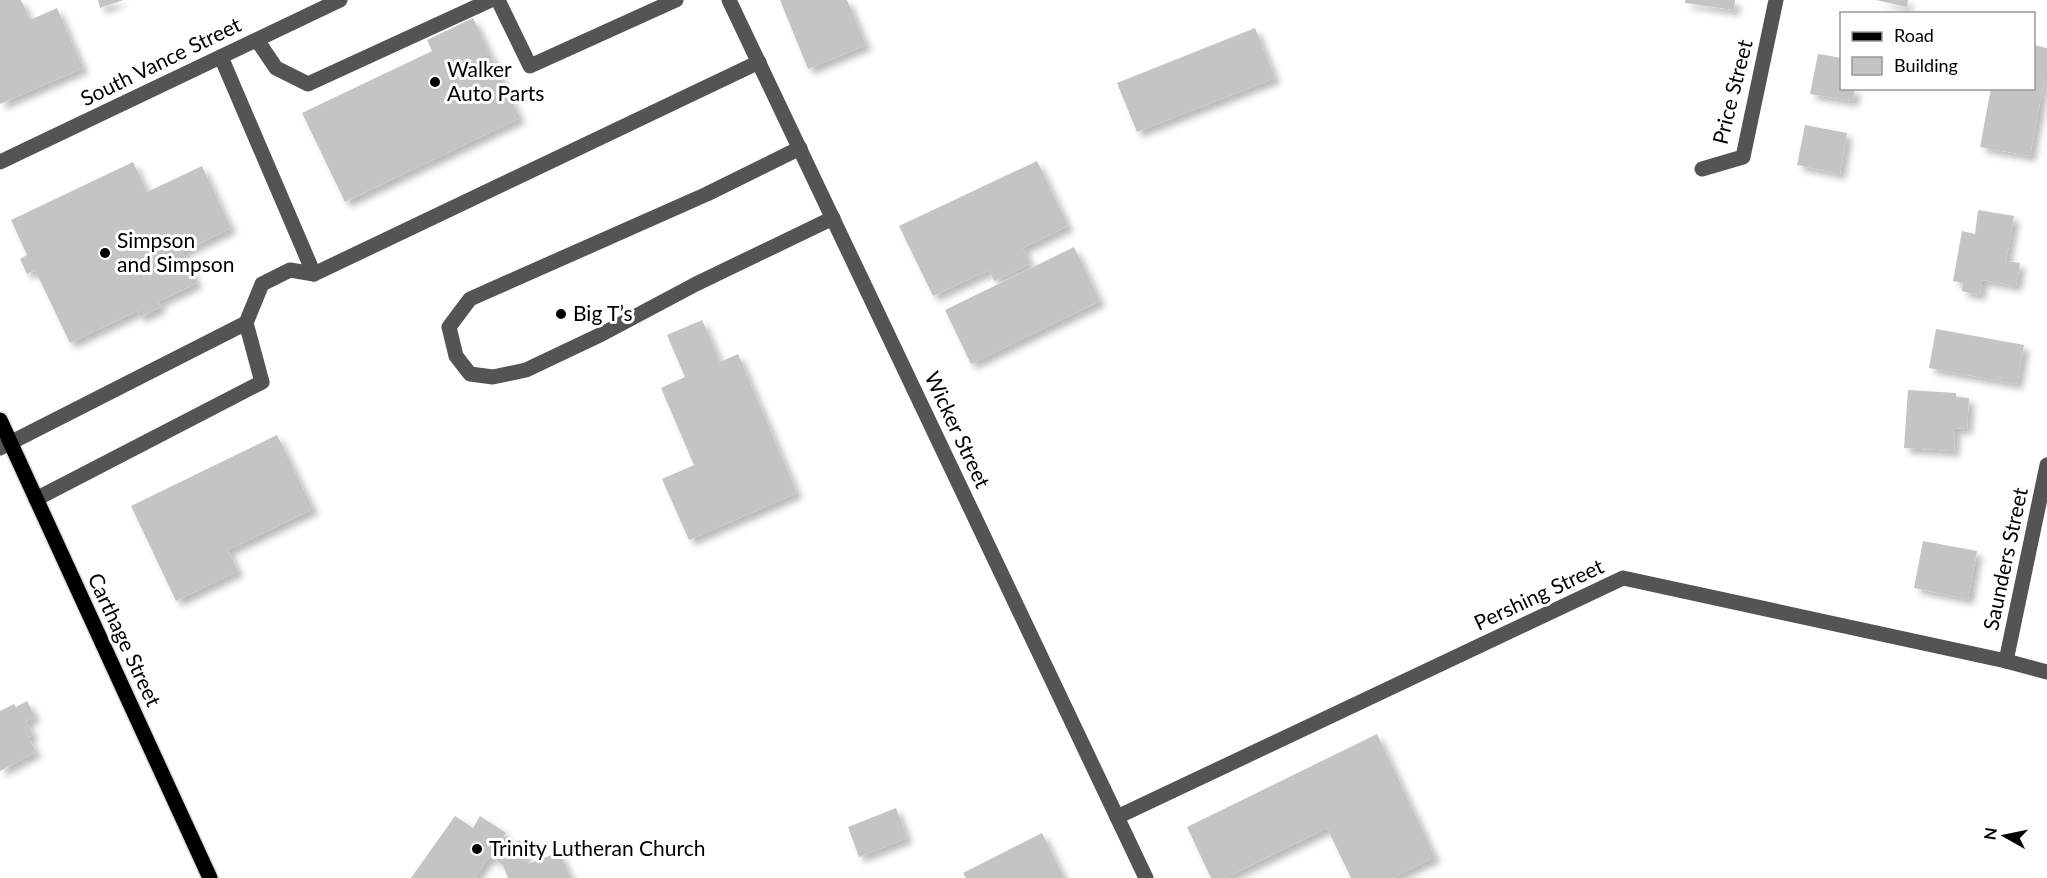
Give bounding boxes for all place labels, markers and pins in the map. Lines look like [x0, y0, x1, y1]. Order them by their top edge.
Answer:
place label: Walker Auto Parts [447, 56, 544, 105]
marker: Walker Auto Parts [428, 75, 442, 89]
place label: Simpson and Simpson [117, 227, 234, 276]
marker: Simpson and Simpson [98, 246, 112, 260]
place label: Big T’s [573, 300, 633, 325]
marker: Big T’s [554, 307, 568, 321]
place label: Trinity Lutheran Church [489, 835, 705, 860]
marker: Trinity Lutheran Church [470, 842, 484, 856]

